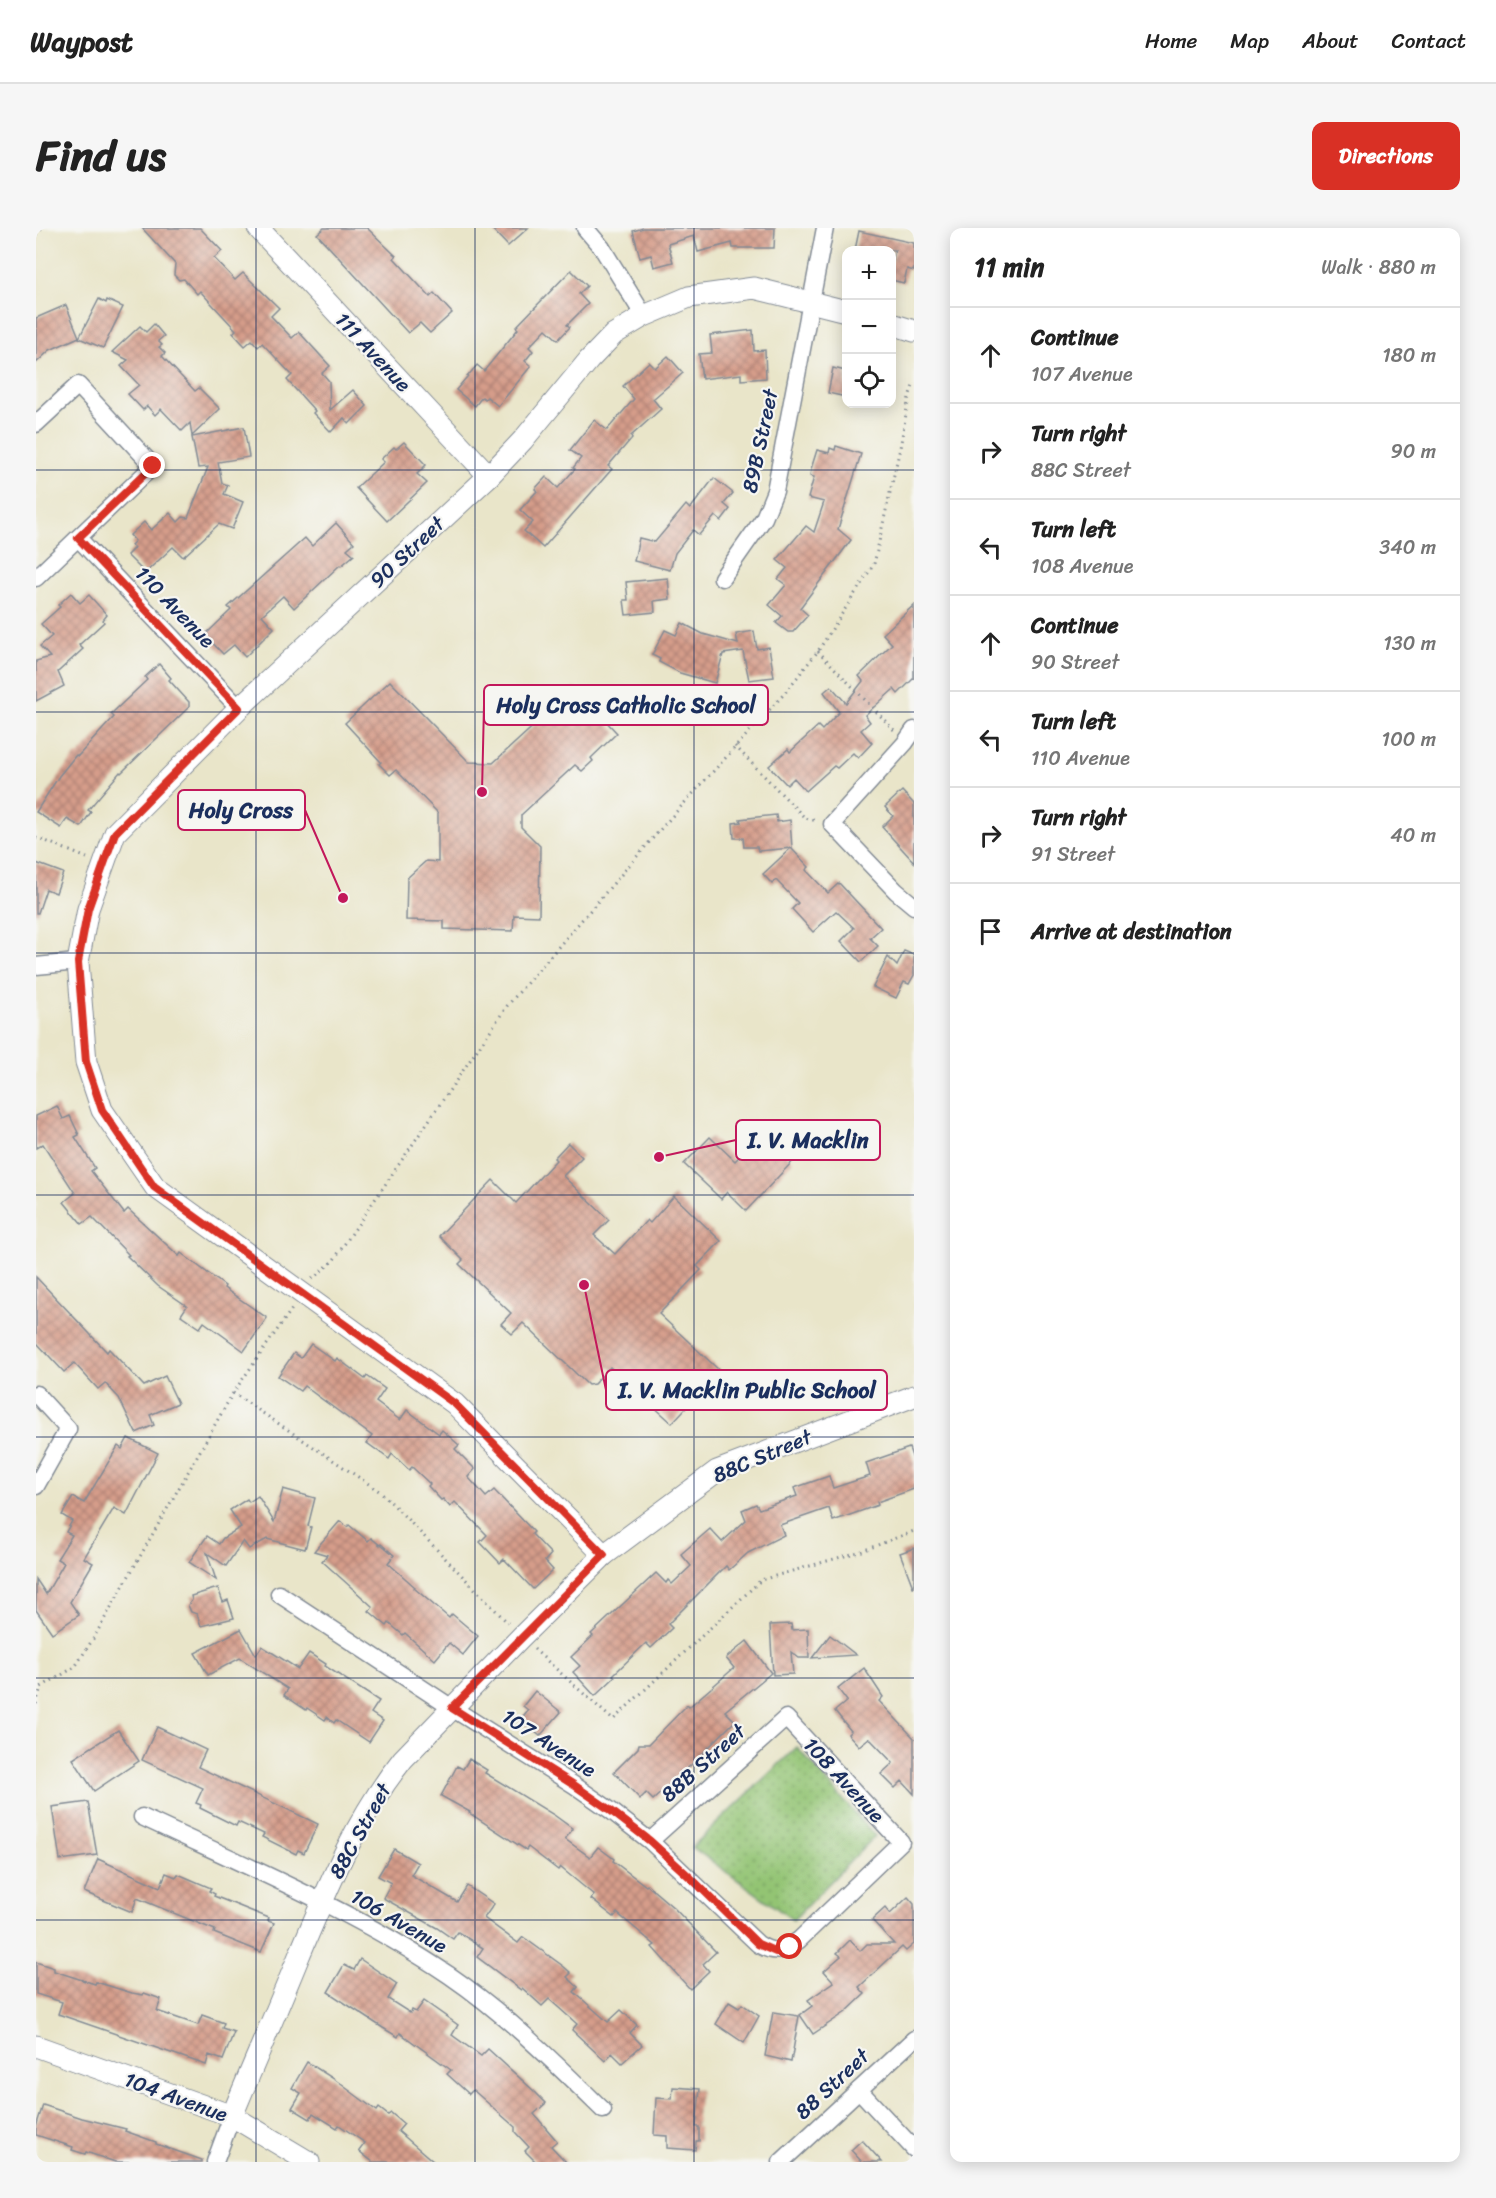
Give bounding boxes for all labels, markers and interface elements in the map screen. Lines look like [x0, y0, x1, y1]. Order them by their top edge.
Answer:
text: Waypost [30, 17, 133, 66]
text: Home [1145, 22, 1197, 60]
text: Map [1230, 22, 1269, 60]
text: About [1302, 22, 1359, 60]
text: Contact [1392, 22, 1466, 60]
text: Find us [36, 119, 166, 193]
button: Directions [1312, 122, 1460, 190]
text: 11 min [974, 244, 1044, 290]
map controls [842, 246, 896, 408]
button: + [842, 246, 896, 300]
text: Walk · 880 m [1321, 250, 1436, 285]
button: − [842, 300, 896, 354]
street label: 111 Avenue [325, 303, 421, 401]
text: Continue [1031, 318, 1119, 357]
text: 180 m [1382, 338, 1436, 373]
icon: ahead [974, 339, 1007, 372]
button: locate [842, 354, 896, 408]
text: 107 Avenue [1031, 357, 1133, 392]
street label: 89B Street [730, 384, 790, 496]
text: Turn right [1031, 414, 1126, 453]
text: 90 m [1391, 434, 1436, 469]
icon: right [974, 435, 1007, 468]
route end [139, 452, 165, 478]
text: 88C Street [1031, 453, 1131, 488]
street label: 90 Street [360, 505, 455, 597]
text: Turn left [1031, 510, 1116, 549]
text: 340 m [1379, 530, 1436, 565]
icon: left [974, 531, 1007, 564]
text: 108 Avenue [1031, 549, 1133, 584]
street label: 110 Avenue [125, 556, 225, 658]
text: Continue [1031, 606, 1119, 645]
text: 130 m [1383, 626, 1436, 661]
icon: ahead [974, 627, 1007, 660]
text: 90 Street [1031, 645, 1119, 680]
callout: Holy Cross Catholic School [484, 685, 768, 725]
text: Holy Cross Catholic School [495, 686, 756, 725]
text: Turn left [1031, 702, 1116, 741]
text: 100 m [1382, 722, 1436, 757]
icon: left [974, 723, 1007, 756]
text: 110 Avenue [1031, 741, 1130, 776]
callout: Holy Cross [178, 790, 305, 830]
text: Holy Cross [188, 791, 294, 830]
text: Turn right [1031, 798, 1126, 837]
text: 40 m [1390, 818, 1436, 853]
icon: right [974, 819, 1007, 852]
text: 91 Street [1031, 837, 1115, 872]
text: Arrive at destination [1031, 912, 1232, 951]
icon: arrive [974, 915, 1007, 948]
callout: I. V. Macklin [736, 1120, 880, 1160]
text: I. V. Macklin [746, 1121, 869, 1160]
callout: I. V. Macklin Public School [606, 1370, 887, 1410]
text: I. V. Macklin Public School [617, 1371, 877, 1410]
street label: 88C Street [706, 1417, 819, 1494]
street label: 107 Avenue [494, 1698, 604, 1788]
street label: 88B Street [651, 1713, 756, 1812]
street label: 108 Avenue [793, 1728, 895, 1832]
street label: 88C Street [318, 1775, 403, 1886]
street label: 106 Avenue [343, 1878, 455, 1964]
route start [776, 1933, 802, 1959]
street label: 88 Street [785, 2038, 880, 2129]
street label: 104 Avenue [119, 2061, 233, 2133]

